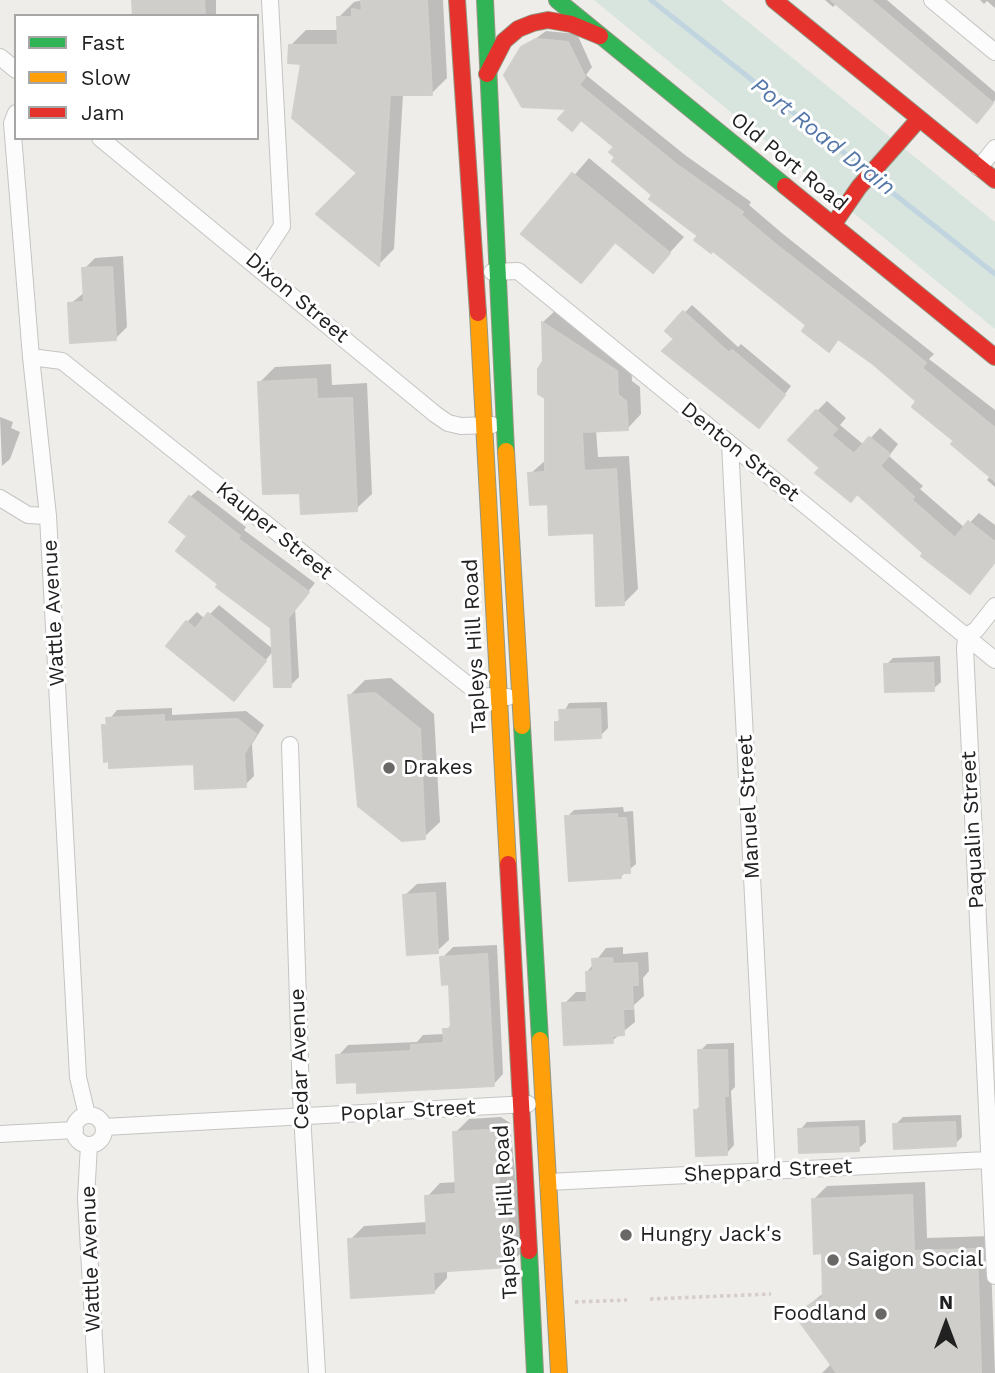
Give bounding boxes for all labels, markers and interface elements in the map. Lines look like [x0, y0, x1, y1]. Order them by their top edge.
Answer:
legend [14, 14, 259, 140]
text: Fast [81, 30, 125, 55]
text: Slow [81, 65, 131, 90]
water label: Port Road Drain [745, 72, 901, 202]
text: Jam [81, 100, 124, 125]
street label: Old Port Road [726, 107, 852, 217]
street label: Dixon Street [240, 247, 354, 349]
street label: Denton Street [676, 397, 804, 507]
street label: Kauper Street [211, 476, 337, 586]
street label: Wattle Avenue [38, 539, 70, 687]
street label: Tapleys Hill Road [458, 558, 492, 734]
street label: Manuel Street [733, 734, 765, 880]
street label: Paqualin Street [956, 750, 990, 910]
place label: Drakes [403, 755, 473, 781]
marker: Drakes [381, 760, 397, 776]
street label: Cedar Avenue [285, 988, 315, 1130]
street label: Poplar Street [340, 1095, 476, 1127]
street label: Tapleys Hill Road [489, 1124, 523, 1300]
street label: Sheppard Street [683, 1154, 853, 1188]
street label: Wattle Avenue [76, 1185, 106, 1333]
place label: Hungry Jack's [640, 1222, 782, 1248]
marker: Hungry Jack's [618, 1227, 634, 1243]
place label: Saigon Social [847, 1247, 983, 1273]
marker: Saigon Social [825, 1252, 841, 1268]
north arrow [911, 1289, 981, 1359]
text: N [939, 1291, 953, 1314]
place label: Foodland [773, 1301, 867, 1327]
marker: Foodland [873, 1306, 889, 1322]

